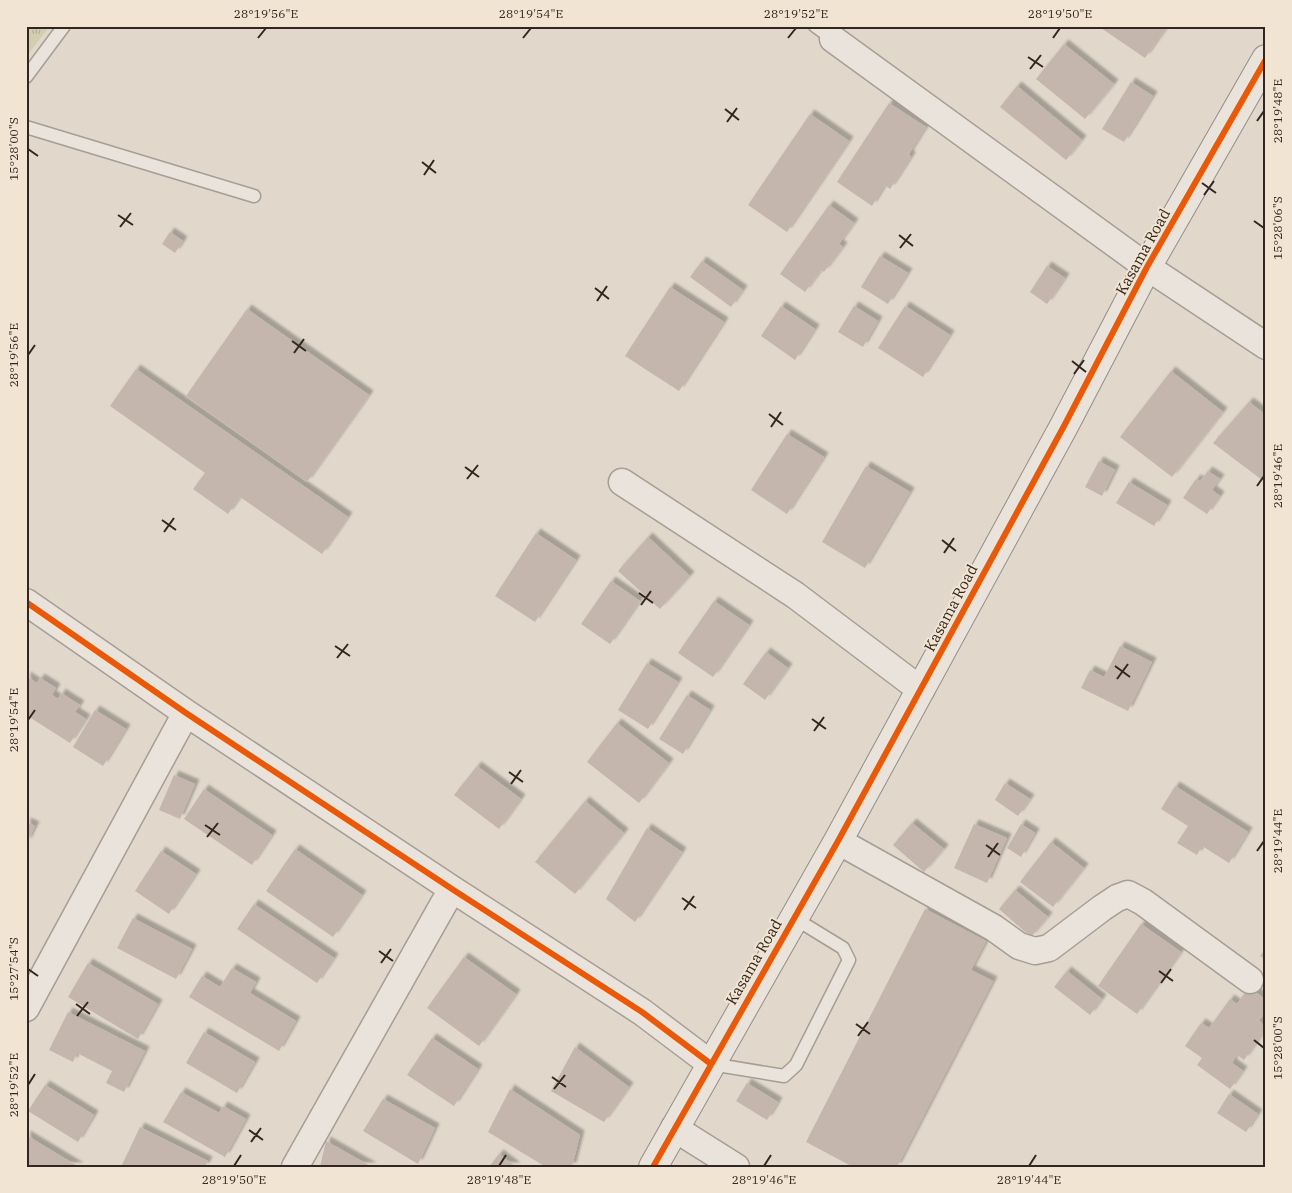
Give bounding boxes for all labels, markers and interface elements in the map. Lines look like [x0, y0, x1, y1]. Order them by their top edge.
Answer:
text: 28°19'56"E [234, 6, 298, 21]
text: 28°19'54"E [499, 6, 563, 21]
text: 28°19'52"E [764, 6, 828, 21]
text: 28°19'50"E [1028, 6, 1092, 21]
text: 28°19'48"E [1270, 79, 1285, 143]
text: 15°28'00"S [6, 117, 21, 181]
text: 15°28'06"S [1270, 196, 1285, 260]
street label: Kasama Road [1111, 205, 1174, 298]
text: 28°19'56"E [6, 323, 21, 387]
text: 28°19'46"E [1270, 444, 1285, 508]
street label: Kasama Road [920, 561, 981, 655]
text: 28°19'54"E [6, 688, 21, 752]
text: 28°19'44"E [1270, 809, 1285, 873]
street label: Kasama Road [721, 916, 786, 1008]
text: 15°27'54"S [6, 937, 21, 1001]
text: 15°28'00"S [1270, 1016, 1285, 1080]
text: 28°19'52"E [6, 1053, 21, 1117]
text: 28°19'50"E [202, 1172, 266, 1187]
text: 28°19'48"E [467, 1172, 531, 1187]
text: 28°19'46"E [732, 1172, 796, 1187]
text: 28°19'44"E [997, 1172, 1061, 1187]

